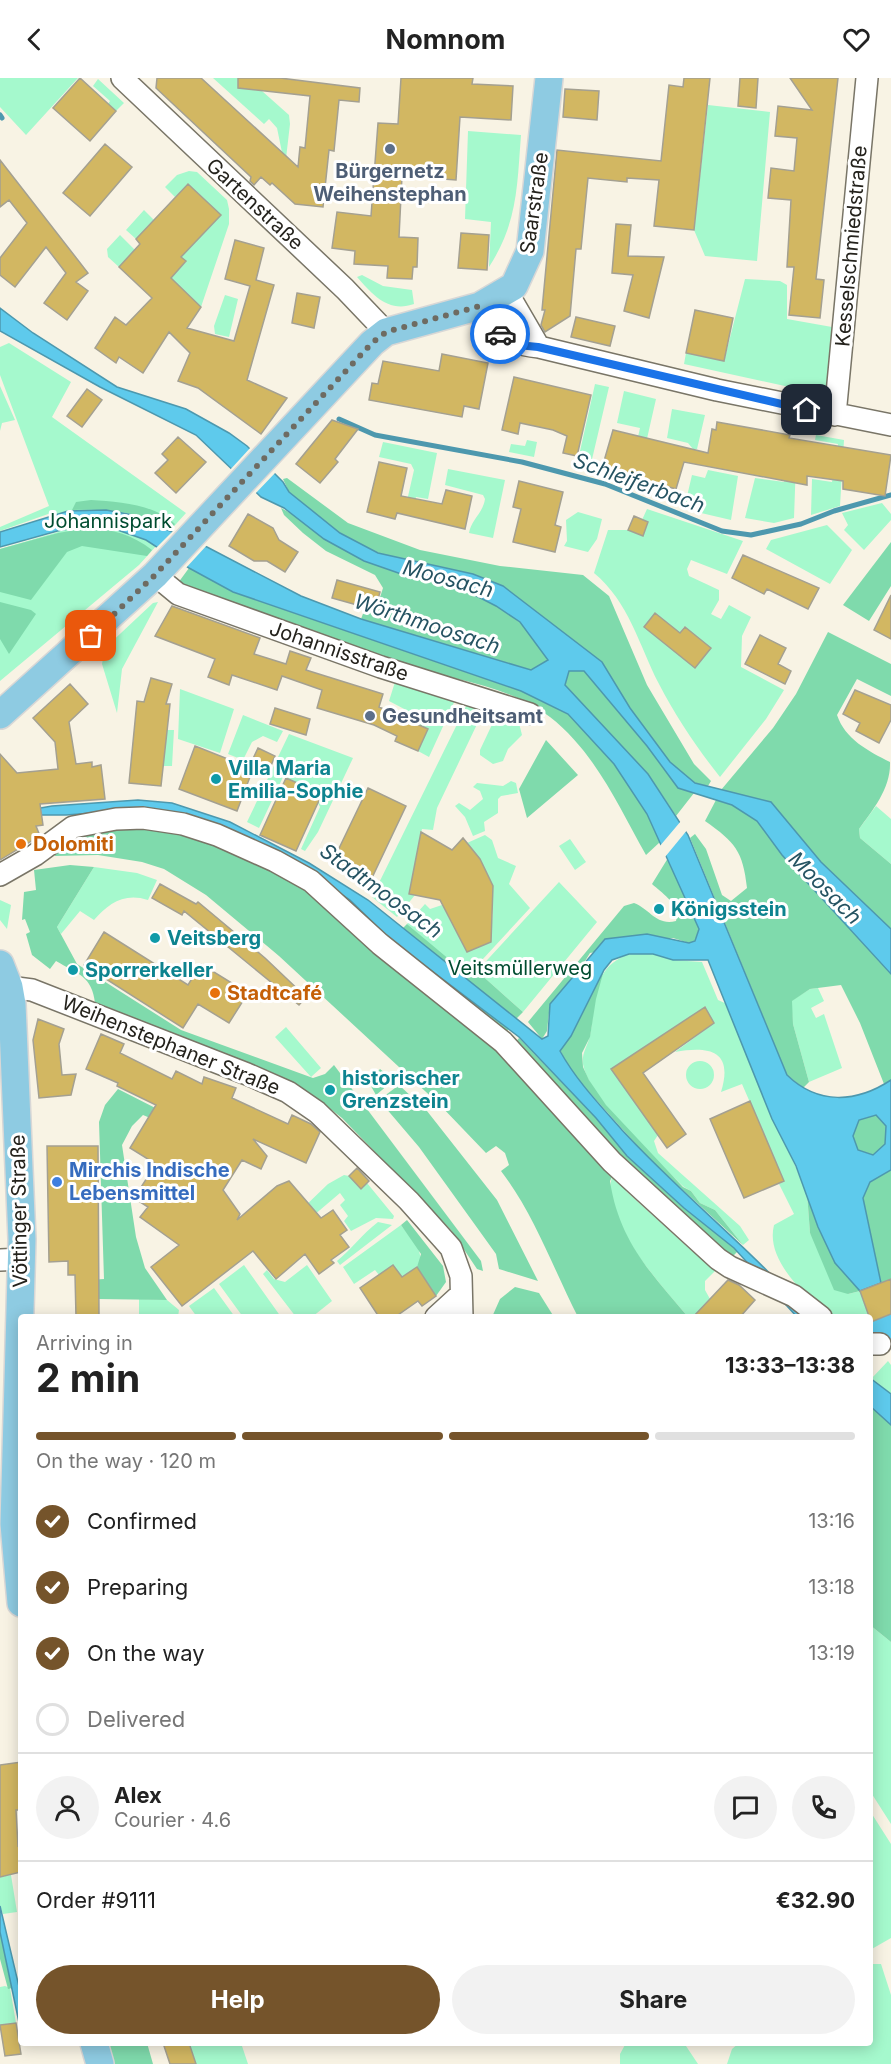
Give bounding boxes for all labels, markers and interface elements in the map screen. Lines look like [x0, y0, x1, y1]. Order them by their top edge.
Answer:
icon: back [18, 23, 51, 56]
text: Nomnom [386, 23, 505, 56]
icon: heart [840, 23, 873, 56]
marker: Bürgernetz Weihenstephan [383, 142, 397, 156]
street label: Kesselschmiedstraße [830, 144, 872, 348]
street label: Saarstraße [515, 150, 553, 256]
street label: Gartenstraße [202, 153, 308, 255]
place label: Bürgernetz Weihenstephan [313, 159, 467, 206]
courier [470, 304, 530, 364]
icon: car [484, 318, 517, 351]
pin [781, 384, 832, 435]
icon: home [790, 393, 823, 426]
water label: Schleiferbach [570, 447, 708, 518]
park label: Johannispark [44, 509, 172, 533]
water label: Moosach [400, 554, 496, 603]
water label: Wörthmoosach [351, 588, 503, 659]
pin [65, 610, 116, 661]
street label: Johannisstraße [266, 616, 412, 686]
icon: bag [74, 619, 107, 652]
place label: Gesundheitsamt [382, 704, 543, 728]
marker: Gesundheitsamt [363, 709, 377, 723]
place label: Villa Maria Emilia-Sophie [228, 756, 363, 803]
marker: Villa Maria Emilia-Sophie [209, 772, 223, 786]
place label: Dolomiti [33, 832, 114, 856]
marker: Dolomiti [14, 837, 28, 851]
water label: Stadtmoosach [315, 838, 447, 943]
water label: Moosach [784, 846, 867, 929]
place label: Königsstein [671, 897, 787, 921]
marker: Königsstein [652, 902, 666, 916]
place label: Veitsberg [167, 926, 261, 950]
marker: Veitsberg [148, 931, 162, 945]
park label: Veitsmüllerweg [448, 956, 592, 980]
place label: Sporrerkeller [85, 958, 213, 982]
marker: Sporrerkeller [66, 963, 80, 977]
place label: Stadtcafé [227, 981, 322, 1005]
marker: Stadtcafé [208, 986, 222, 1000]
street label: Weihenstephaner Straße [58, 990, 284, 1100]
place label: historischer Grenzstein [342, 1066, 460, 1113]
marker: historischer Grenzstein [323, 1083, 337, 1097]
street label: Vöttinger Straße [6, 1134, 32, 1288]
place label: Mirchis Indische Lebensmittel [69, 1158, 230, 1205]
marker: Mirchis Indische Lebensmittel [50, 1175, 64, 1189]
text: Arriving in [36, 1331, 133, 1355]
text: 13:33–13:38 [725, 1352, 855, 1378]
text: 2 min [36, 1354, 140, 1401]
text: On the way · 120 m [36, 1449, 216, 1473]
icon: check [36, 1505, 69, 1538]
text: Confirmed [87, 1508, 197, 1534]
text: 13:16 [808, 1509, 855, 1533]
icon: check [36, 1571, 69, 1604]
text: Preparing [87, 1574, 188, 1600]
text: 13:18 [808, 1575, 855, 1599]
icon: check [36, 1637, 69, 1670]
text: On the way [87, 1640, 205, 1666]
text: 13:19 [808, 1641, 855, 1665]
text: Delivered [87, 1706, 185, 1732]
button: person [36, 1776, 99, 1839]
button: chat [714, 1776, 777, 1839]
button: phone [792, 1776, 855, 1839]
text: Alex [114, 1782, 162, 1808]
text: Courier · 4.6 [114, 1808, 231, 1832]
text: Order #9111 [36, 1887, 156, 1913]
text: €32.90 [776, 1887, 855, 1913]
button: Help [36, 1965, 440, 2034]
button: Share [452, 1965, 855, 2034]

